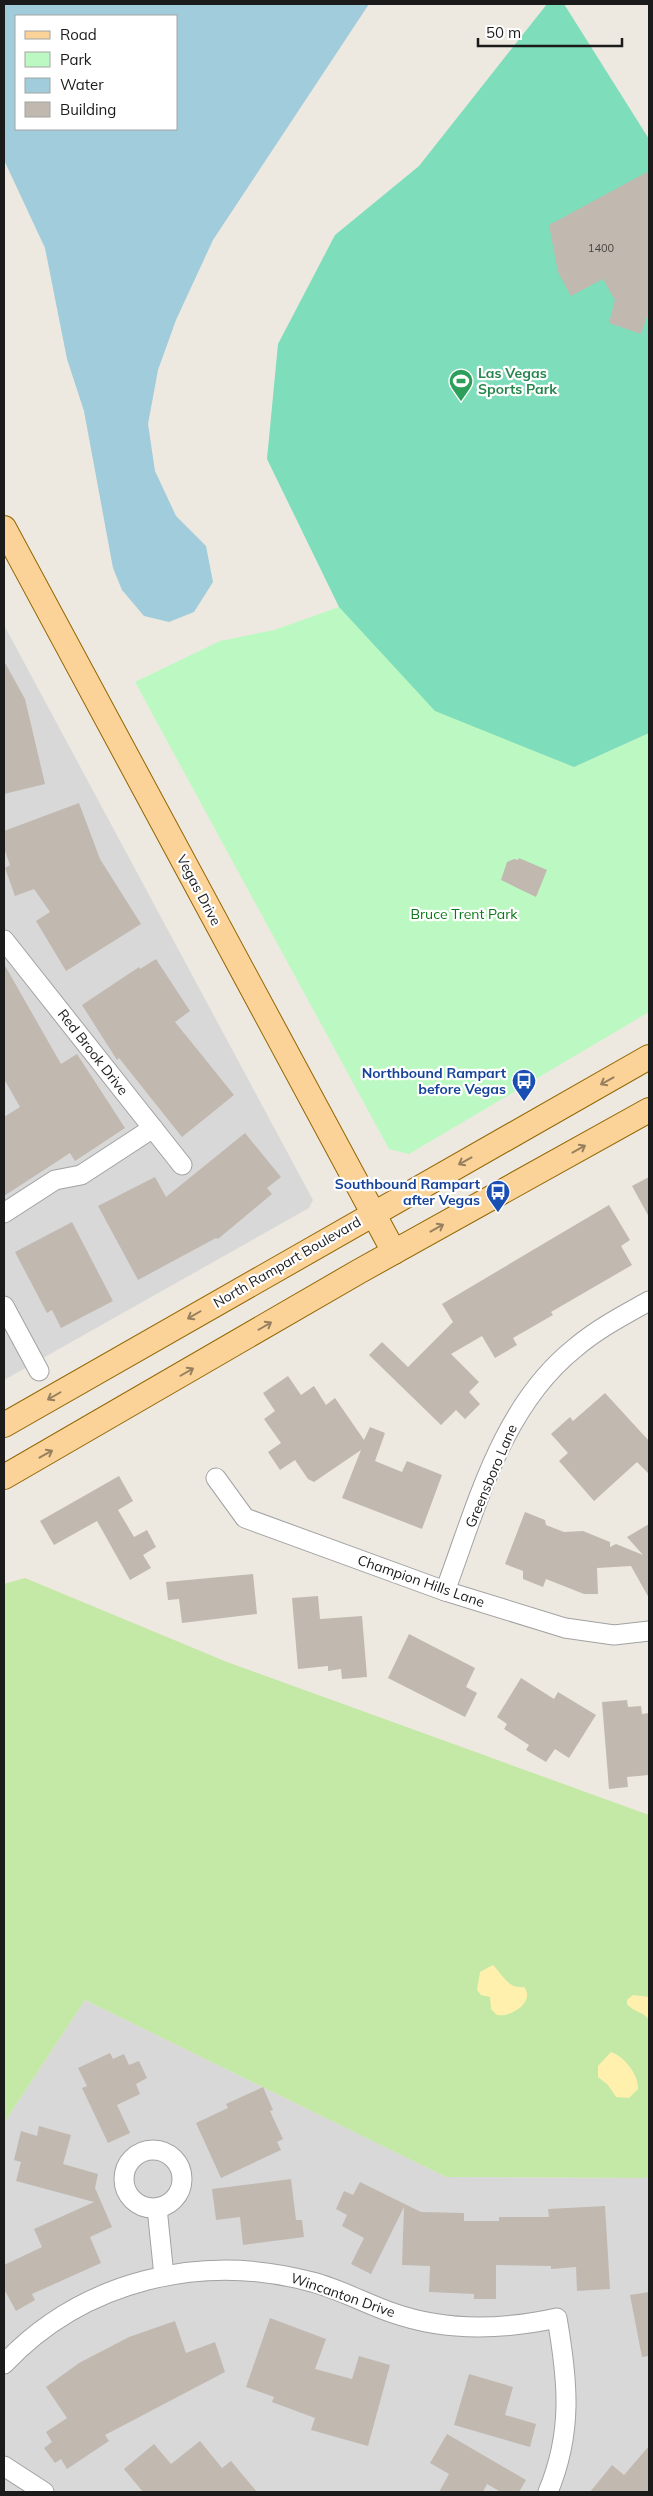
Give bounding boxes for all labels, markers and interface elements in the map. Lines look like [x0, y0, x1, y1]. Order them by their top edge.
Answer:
legend [15, 15, 178, 130]
scale bar [478, 15, 622, 47]
text: 50 m [486, 23, 521, 42]
text: Road [60, 25, 97, 44]
text: Park [60, 50, 92, 69]
text: Water [60, 75, 104, 94]
text: Building [60, 100, 116, 119]
house number: 1400 [588, 241, 615, 255]
place label: Las Vegas Sports Park [478, 364, 557, 398]
sports icon: Las Vegas Sports Park [448, 368, 474, 402]
street label: Vegas Drive [173, 851, 225, 929]
park label: Bruce Trent Park [411, 905, 518, 923]
street label: Red Brook Drive [54, 1005, 132, 1099]
place label: Northbound Rampart before Vegas [362, 1064, 507, 1098]
bus stop icon: Northbound Rampart before Vegas [511, 1068, 537, 1102]
one-way arrow [599, 1076, 614, 1086]
one-way arrow [571, 1144, 586, 1153]
one-way arrow [459, 1156, 473, 1166]
place label: Southbound Rampart after Vegas [335, 1175, 481, 1209]
bus stop icon: Southbound Rampart after Vegas [485, 1179, 511, 1213]
street label: North Rampart Boulevard [210, 1212, 364, 1312]
one-way arrow [429, 1223, 444, 1232]
one-way arrow [188, 1311, 202, 1321]
one-way arrow [258, 1321, 272, 1331]
one-way arrow [179, 1367, 194, 1377]
one-way arrow [47, 1392, 61, 1402]
street label: Greensboro Lane [461, 1422, 521, 1530]
one-way arrow [39, 1448, 53, 1458]
street label: Champion Hills Lane [355, 1551, 487, 1611]
street label: Wincanton Drive [288, 2269, 398, 2321]

